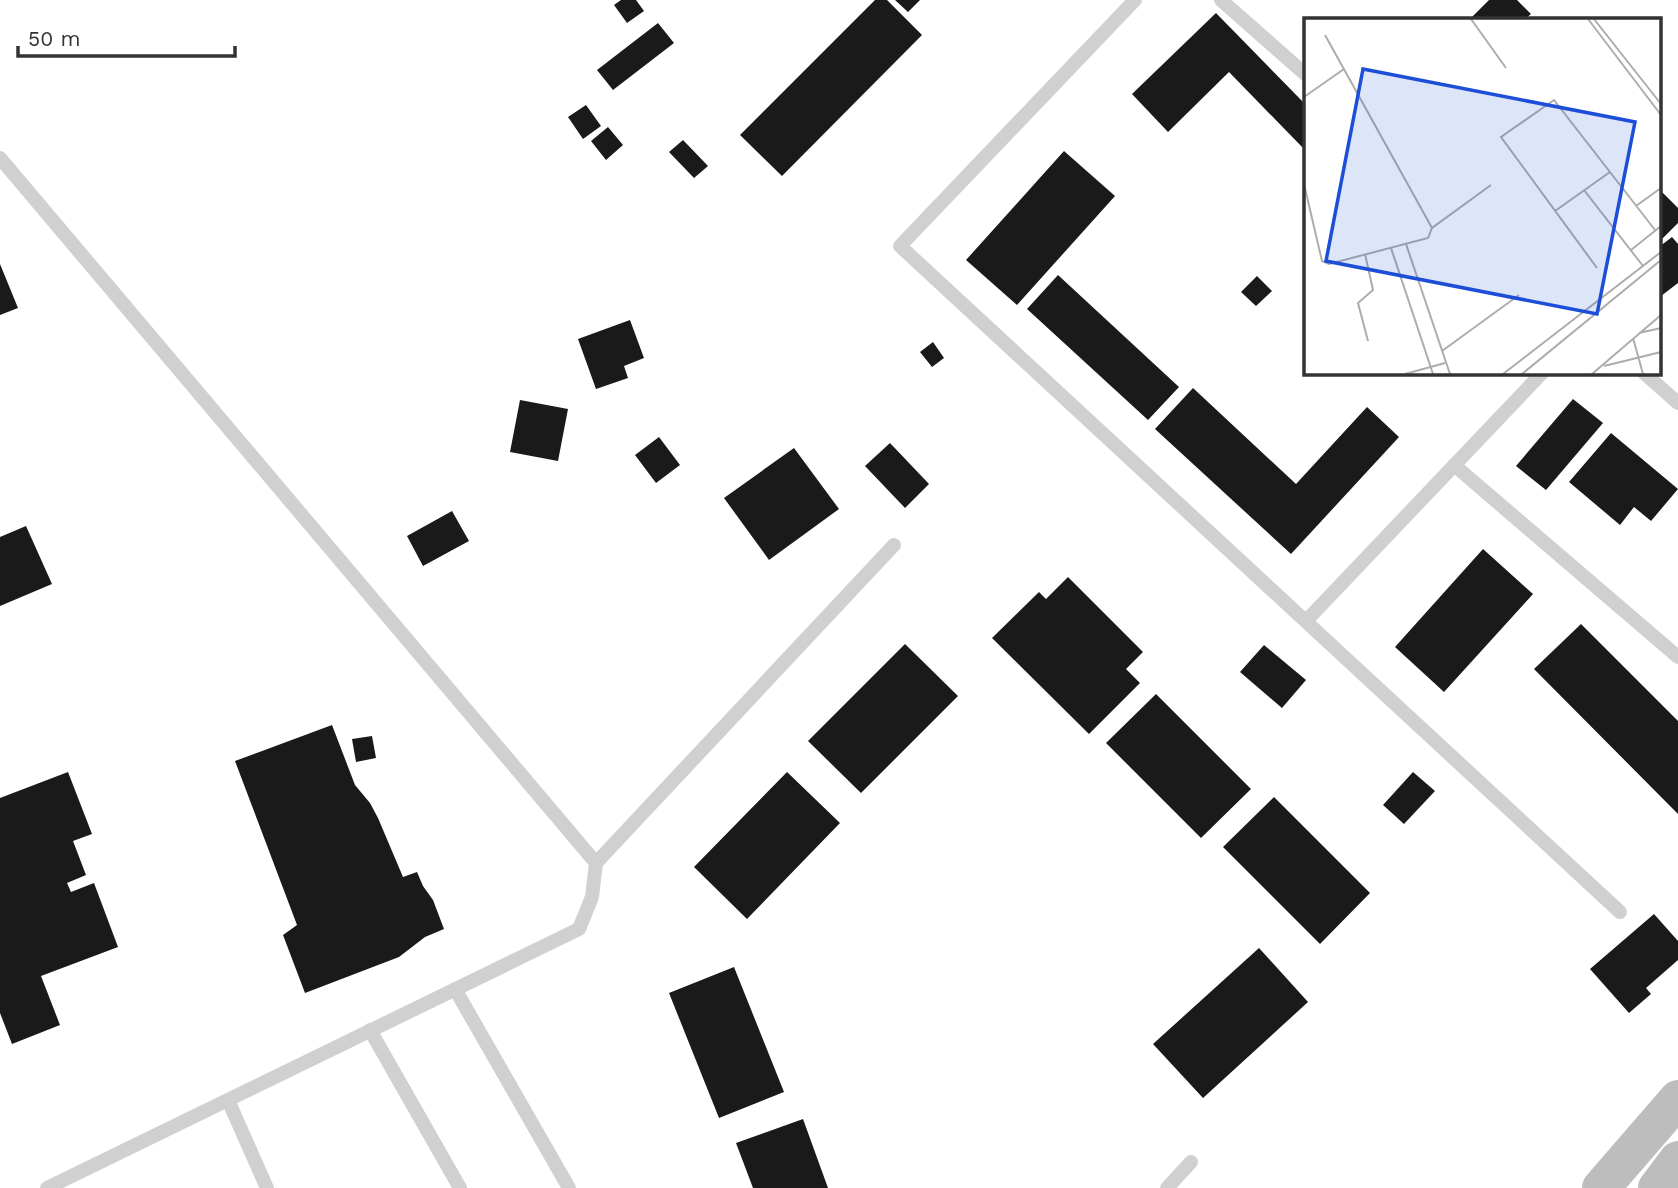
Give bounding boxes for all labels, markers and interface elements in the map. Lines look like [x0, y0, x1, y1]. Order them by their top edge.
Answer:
scale bar [18, 14, 234, 58]
inset map [1304, 18, 1660, 374]
text: 50 m [28, 26, 80, 51]

